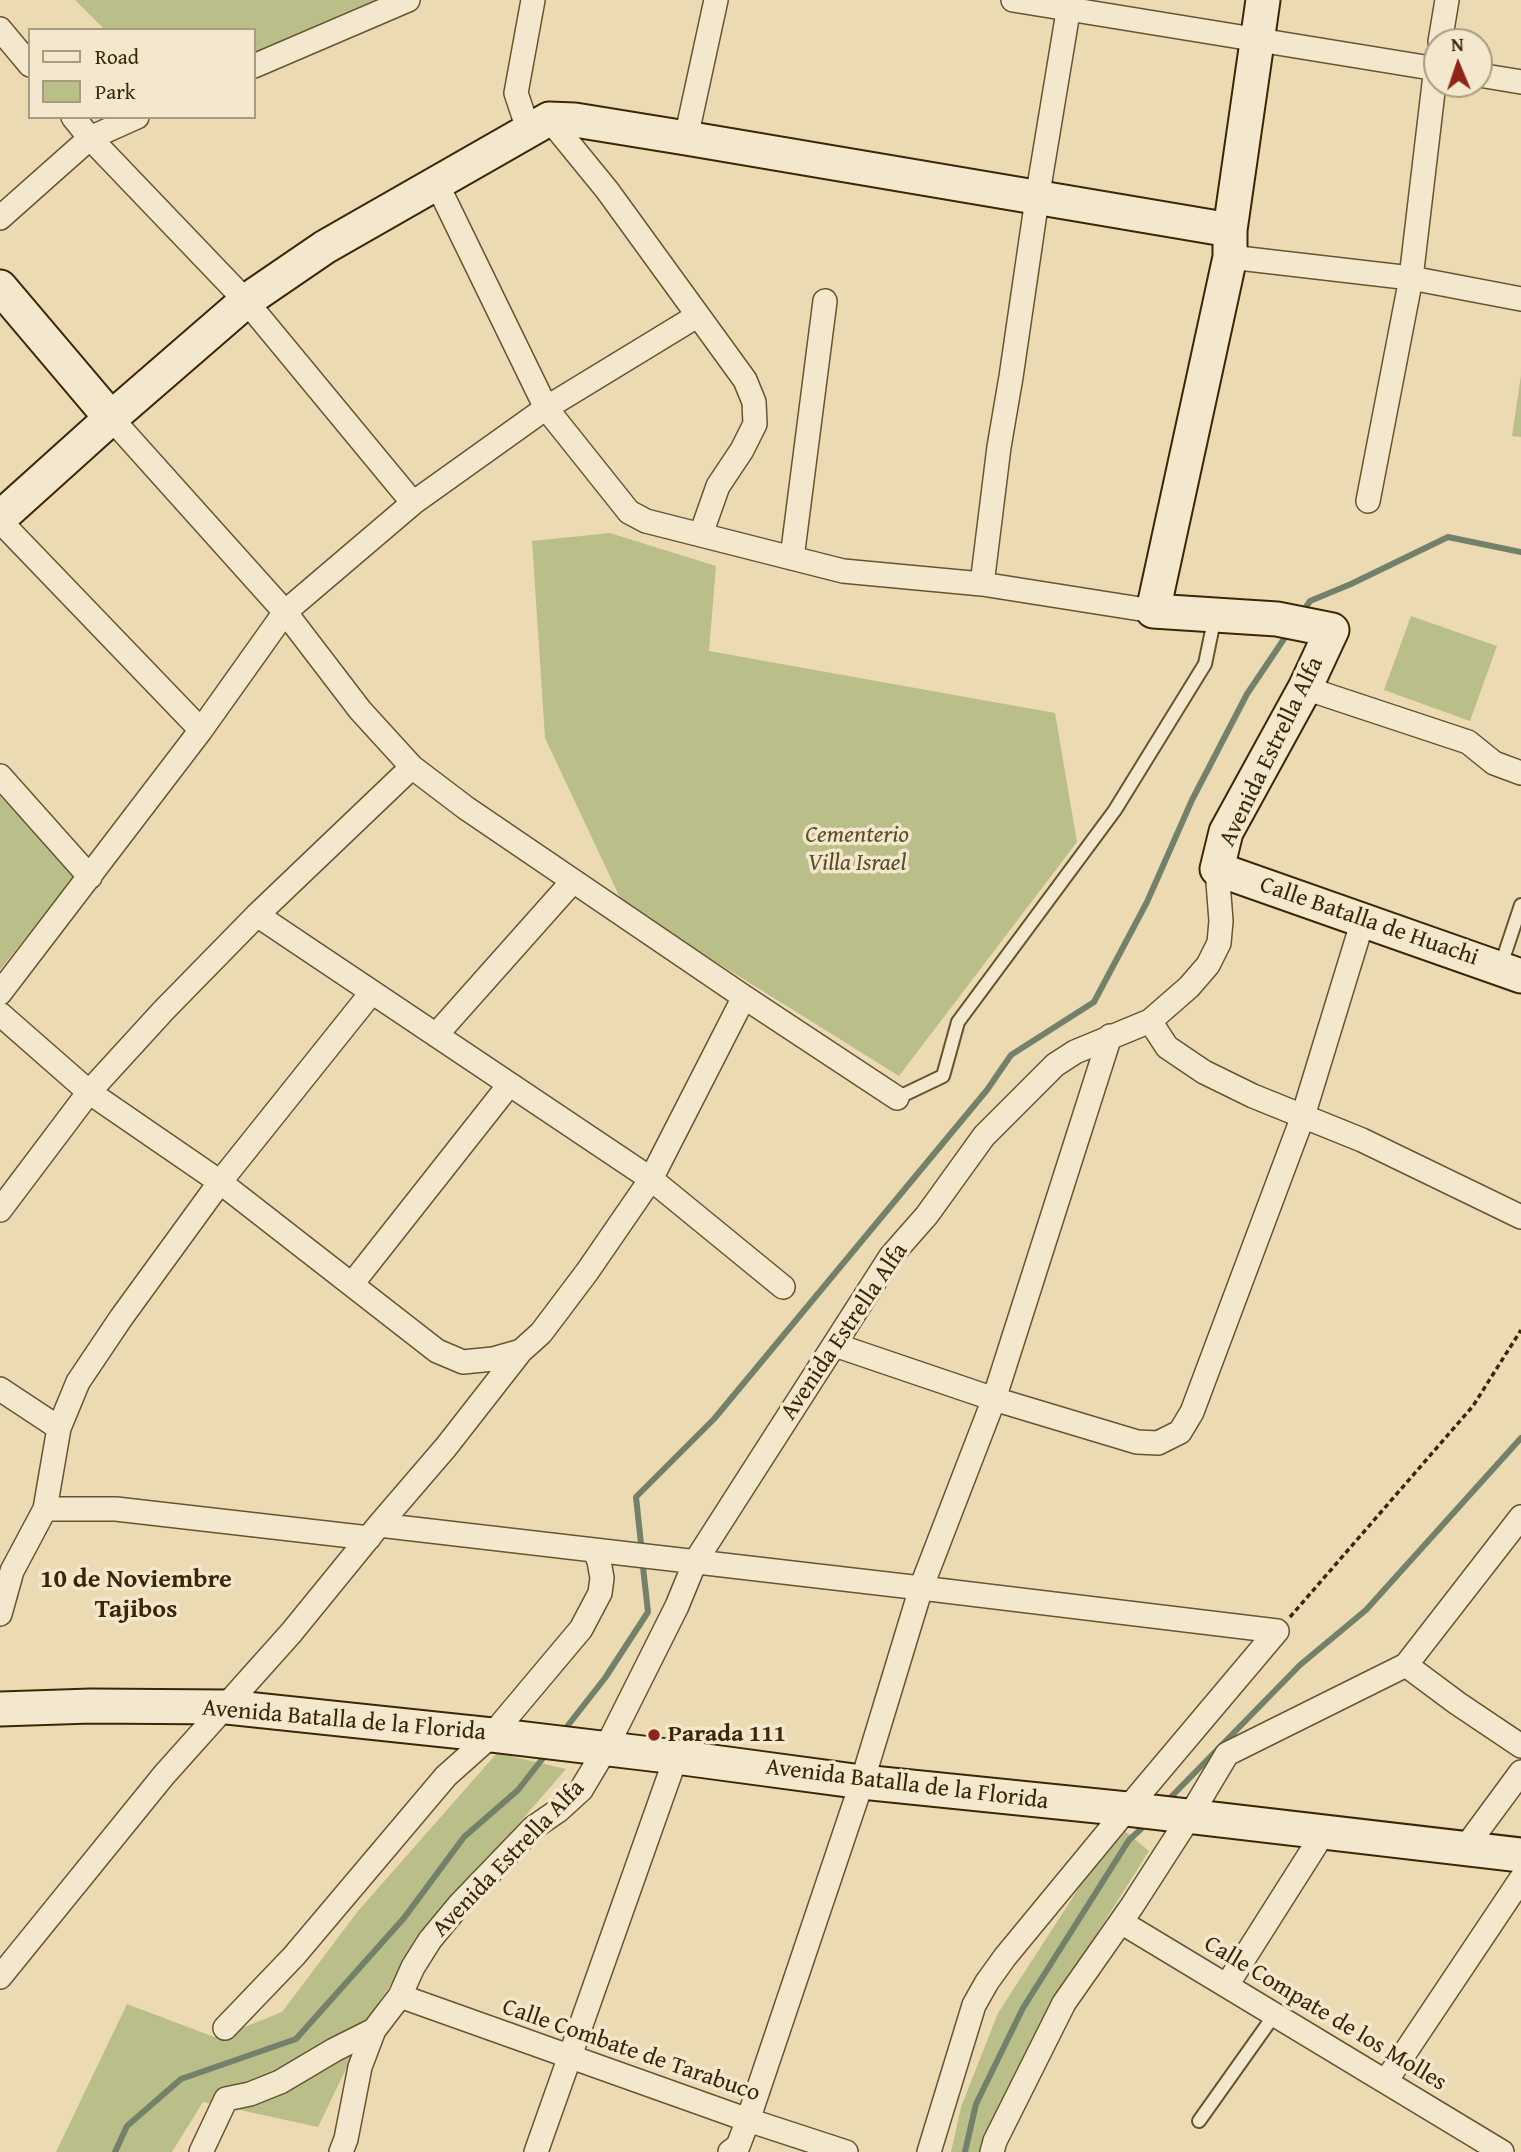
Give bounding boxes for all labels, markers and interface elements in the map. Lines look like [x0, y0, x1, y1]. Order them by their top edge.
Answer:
legend [28, 28, 256, 119]
north arrow [1423, 28, 1493, 98]
text: N [1450, 30, 1464, 58]
text: Road [95, 41, 139, 72]
text: Park [95, 76, 136, 107]
street label: Avenida Estrella Alfa [1214, 653, 1330, 851]
park label: Cementerio Villa Israel [805, 822, 909, 878]
street label: Calle Batalla de Huachi [1256, 871, 1482, 973]
street label: Avenida Estrella Alfa [775, 1238, 915, 1426]
district label: 10 de Noviembre Tajibos [40, 1564, 232, 1626]
street label: Avenida Batalla de la Florida [201, 1694, 487, 1748]
place label: Parada 111 [668, 1721, 786, 1749]
marker: Parada 111 [646, 1727, 662, 1743]
street label: Avenida Batalla de la Florida [764, 1753, 1050, 1817]
street label: Avenida Estrella Alfa [427, 1775, 591, 1943]
street label: Calle Compate de los Molles [1198, 1930, 1452, 2098]
street label: Calle Combate de Tarabuco [498, 1993, 764, 2109]

